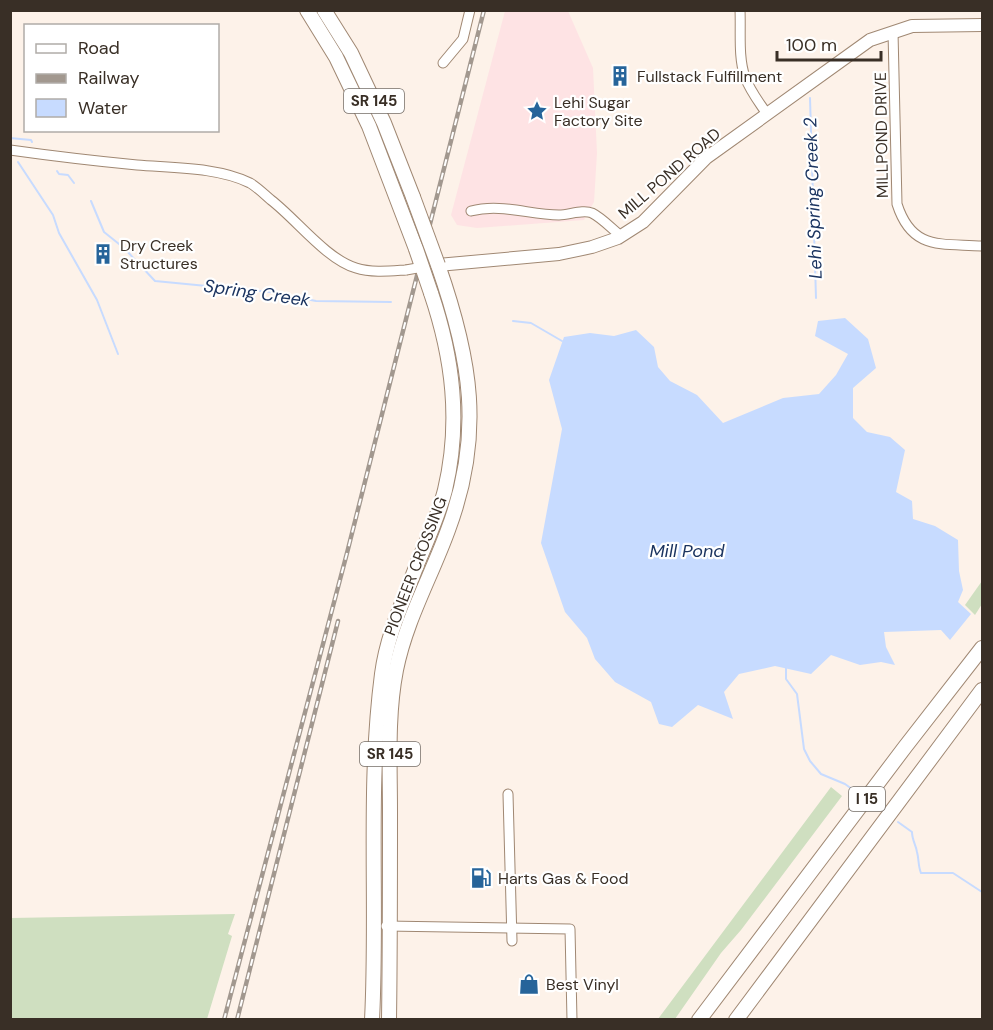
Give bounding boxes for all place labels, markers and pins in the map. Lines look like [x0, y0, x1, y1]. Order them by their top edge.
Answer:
building icon: Fullstack Fulfillment [608, 64, 632, 88]
place label: Fullstack Fulfillment [637, 66, 782, 87]
place label: Lehi Sugar Factory Site [554, 92, 643, 131]
place icon: Lehi Sugar Factory Site [525, 99, 549, 123]
place label: Dry Creek Structures [120, 235, 198, 274]
building icon: Dry Creek Structures [91, 242, 115, 266]
fuel station icon: Harts Gas & Food [469, 866, 493, 890]
place label: Harts Gas & Food [498, 868, 628, 889]
shop icon: Best Vinyl [517, 972, 541, 996]
place label: Best Vinyl [546, 974, 619, 995]

